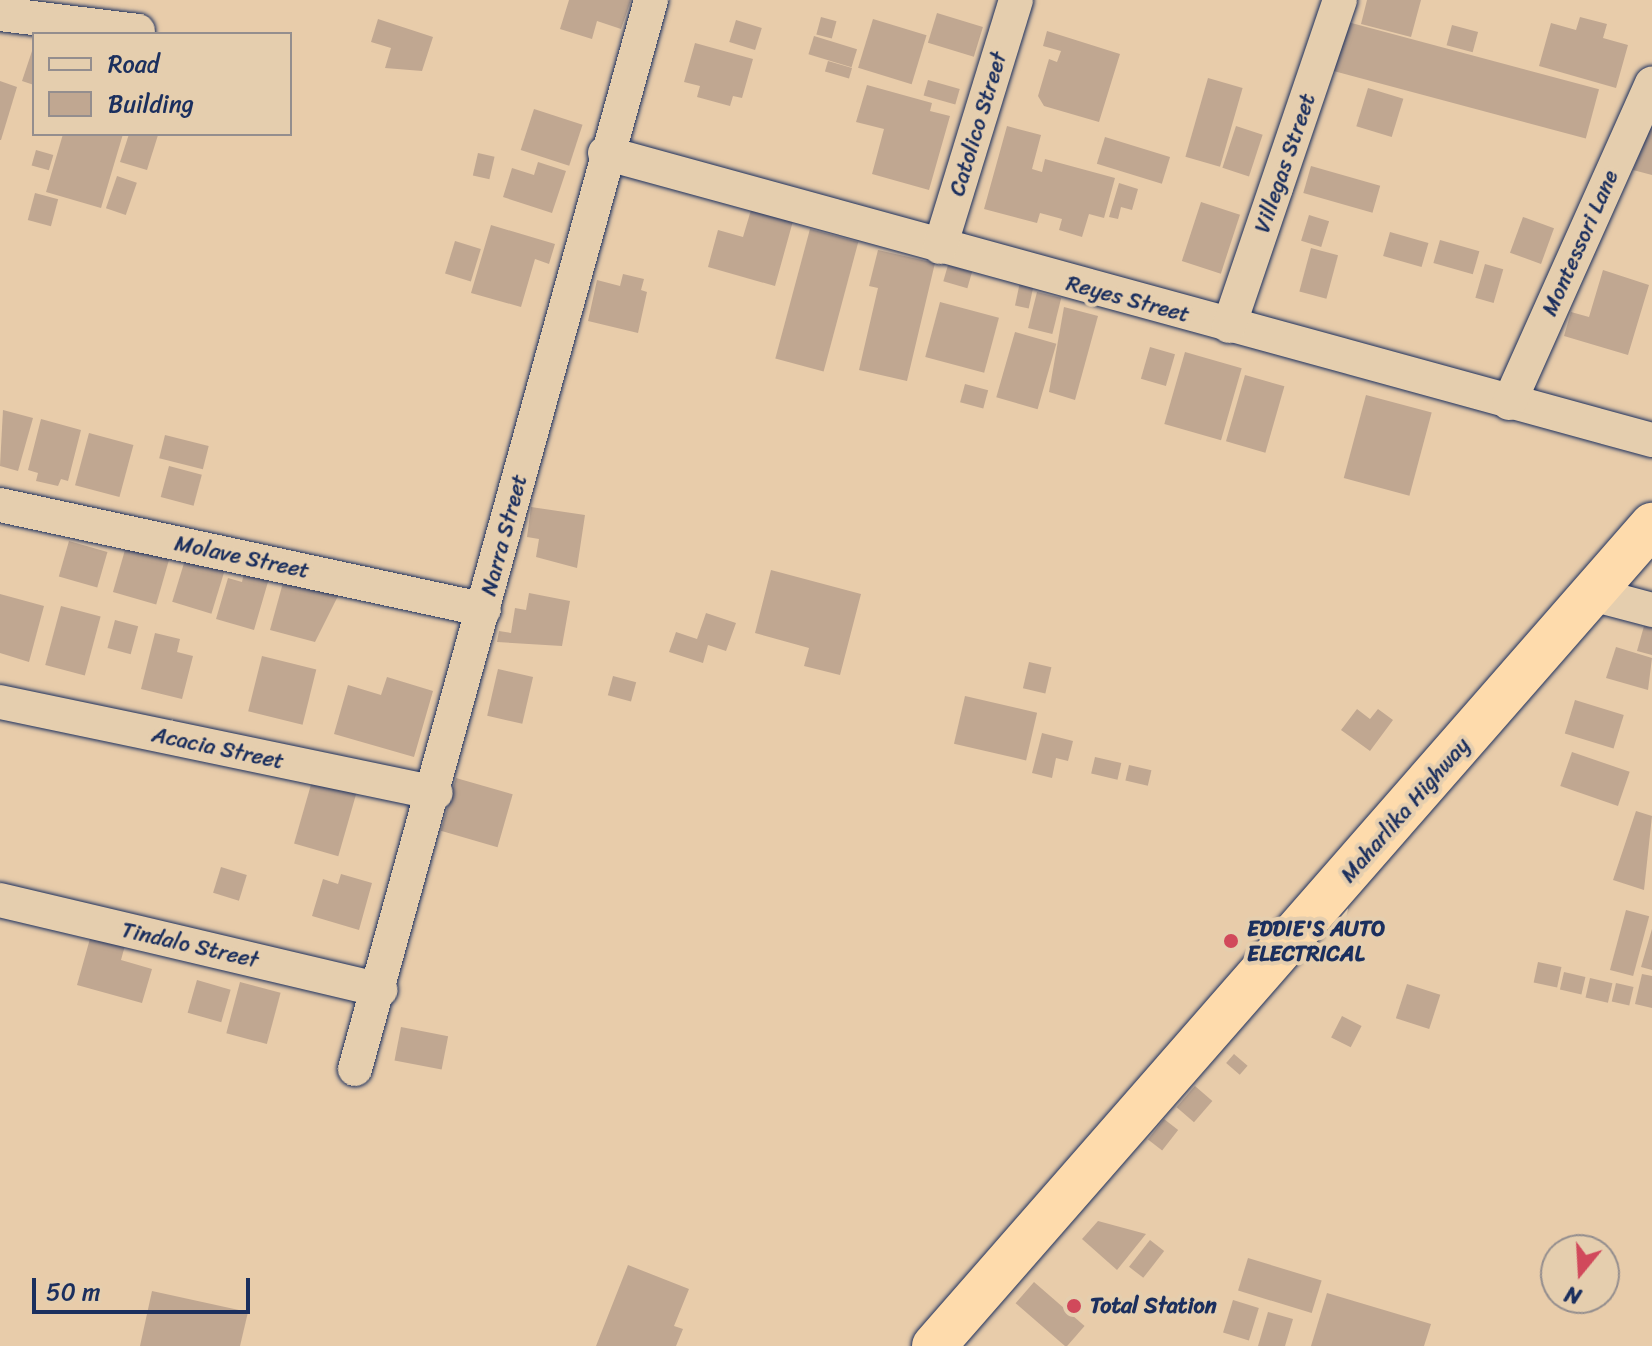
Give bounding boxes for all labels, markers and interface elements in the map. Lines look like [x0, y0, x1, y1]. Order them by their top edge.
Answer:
legend [32, 32, 292, 136]
text: Road [108, 43, 159, 85]
street label: Catolico Street [943, 49, 1013, 199]
text: Building [108, 83, 194, 125]
street label: Villegas Street [1249, 90, 1321, 236]
street label: Montessori Lane [1536, 166, 1624, 320]
street label: Reyes Street [1063, 270, 1193, 328]
street label: Narra Street [475, 471, 533, 599]
street label: Molave Street [172, 530, 312, 584]
street label: Acacia Street [150, 721, 286, 775]
street label: Maharlika Highway [1335, 732, 1475, 888]
place label: EDDIE'S AUTO ELECTRICAL [1247, 915, 1386, 966]
street label: Tindalo Street [119, 916, 261, 974]
marker: EDDIE'S AUTO ELECTRICAL [1222, 932, 1240, 950]
north arrow [1540, 1234, 1620, 1314]
scale bar [36, 1262, 254, 1312]
text: 50 m [46, 1271, 101, 1313]
text: N [1560, 1274, 1586, 1316]
place label: Total Station [1090, 1293, 1217, 1319]
marker: Total Station [1065, 1297, 1083, 1315]

